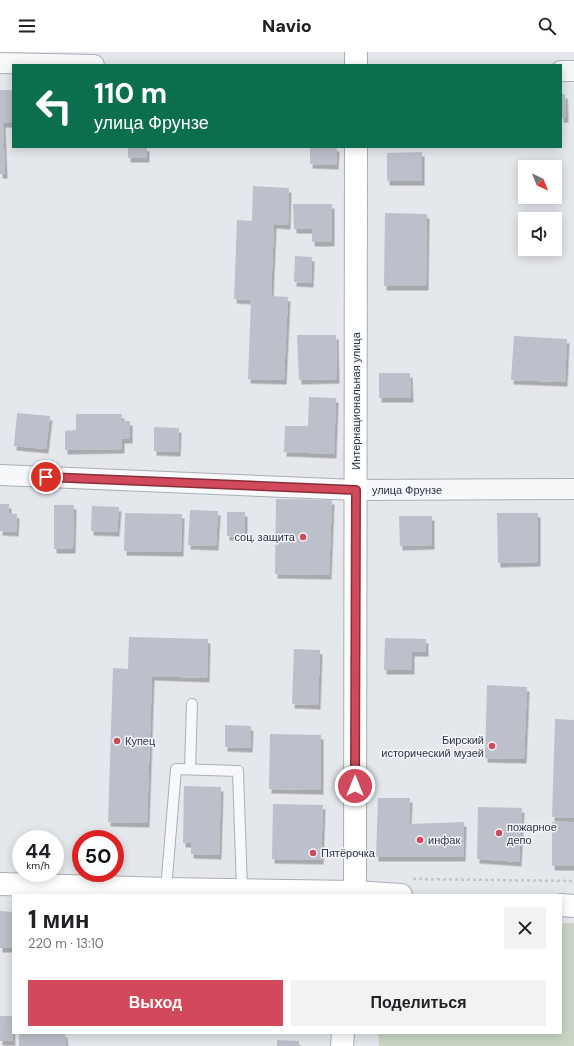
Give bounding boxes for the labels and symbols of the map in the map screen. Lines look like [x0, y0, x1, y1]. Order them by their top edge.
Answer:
north arrow [518, 160, 562, 204]
street label: Интернациональная улица [349, 331, 363, 470]
pin [29, 460, 63, 494]
street label: улица Фрунзе [372, 483, 442, 497]
place label: соц. защита [234, 530, 296, 544]
marker: соц. защита [298, 532, 308, 542]
place label: Бирский исторический музей [381, 733, 484, 760]
place label: Купец [125, 734, 156, 748]
marker: Купец [112, 736, 122, 746]
marker: Бирский исторический музей [487, 741, 497, 751]
position arrow [334, 765, 376, 807]
place label: пожарное депо [507, 820, 557, 847]
marker: пожарное депо [494, 828, 504, 838]
speed limit sign: 50 [72, 830, 124, 882]
place label: инфак [428, 833, 460, 847]
marker: инфак [415, 835, 425, 845]
place label: Пятёрочка [321, 846, 376, 860]
marker: Пятёрочка [308, 848, 318, 858]

